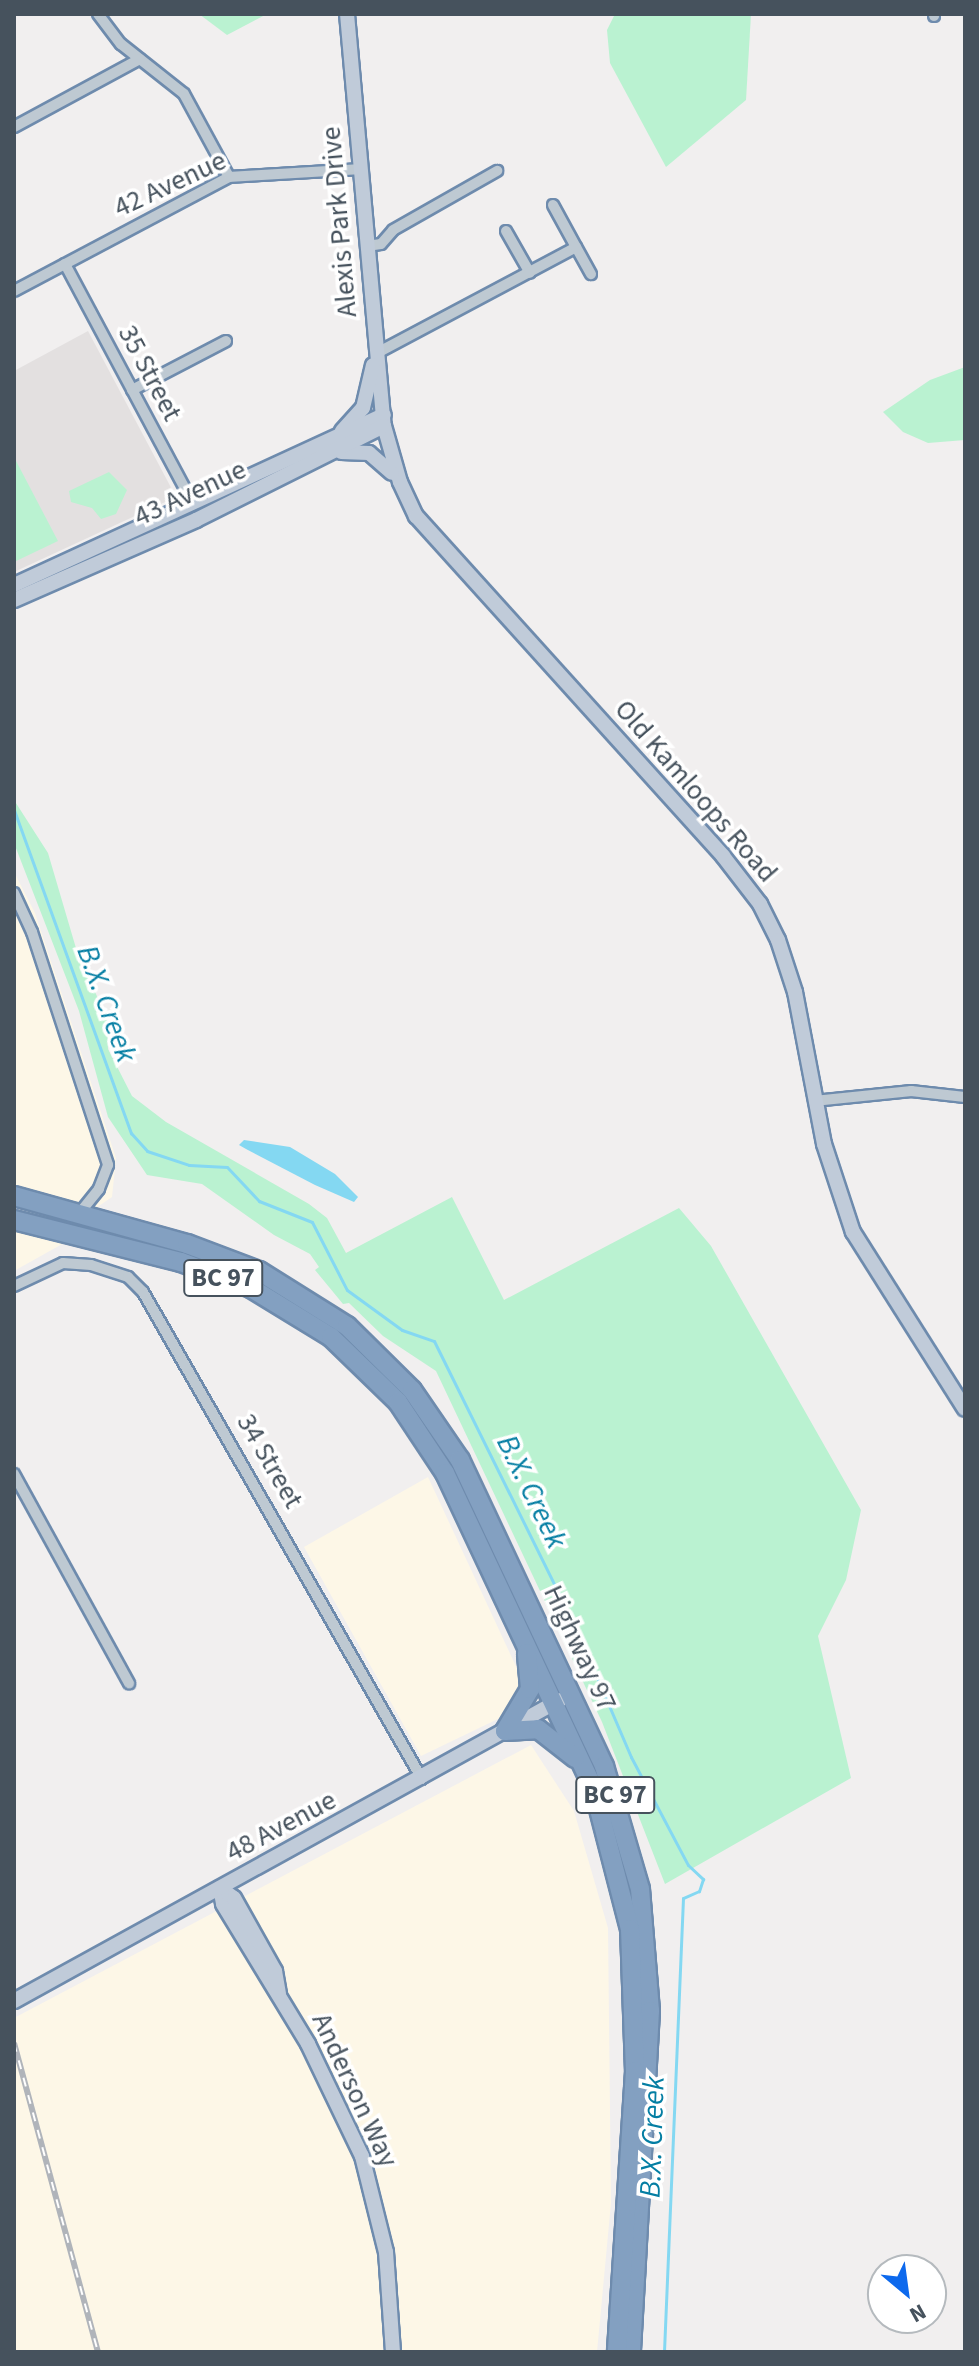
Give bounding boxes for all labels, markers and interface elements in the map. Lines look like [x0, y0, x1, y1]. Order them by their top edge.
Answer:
street label: Alexis Park Drive [314, 125, 364, 319]
street label: 42 Avenue [109, 143, 231, 225]
street label: 35 Street [111, 319, 189, 427]
street label: 43 Avenue [129, 452, 251, 534]
street label: Old Kamloops Road [608, 693, 784, 889]
water label: B.X. Creek [68, 941, 144, 1067]
road number: BC 97 [183, 1256, 263, 1300]
street label: 34 Street [230, 1408, 310, 1514]
water label: B.X. Creek [488, 1429, 574, 1555]
street label: Highway 97 [536, 1580, 624, 1716]
road number: BC 97 [575, 1773, 655, 1817]
street label: 48 Avenue [220, 1783, 342, 1869]
street label: Anderson Way [305, 2008, 405, 2172]
water label: B.X. Creek [633, 2075, 673, 2199]
north arrow [867, 2254, 947, 2334]
text: N [904, 2296, 932, 2331]

